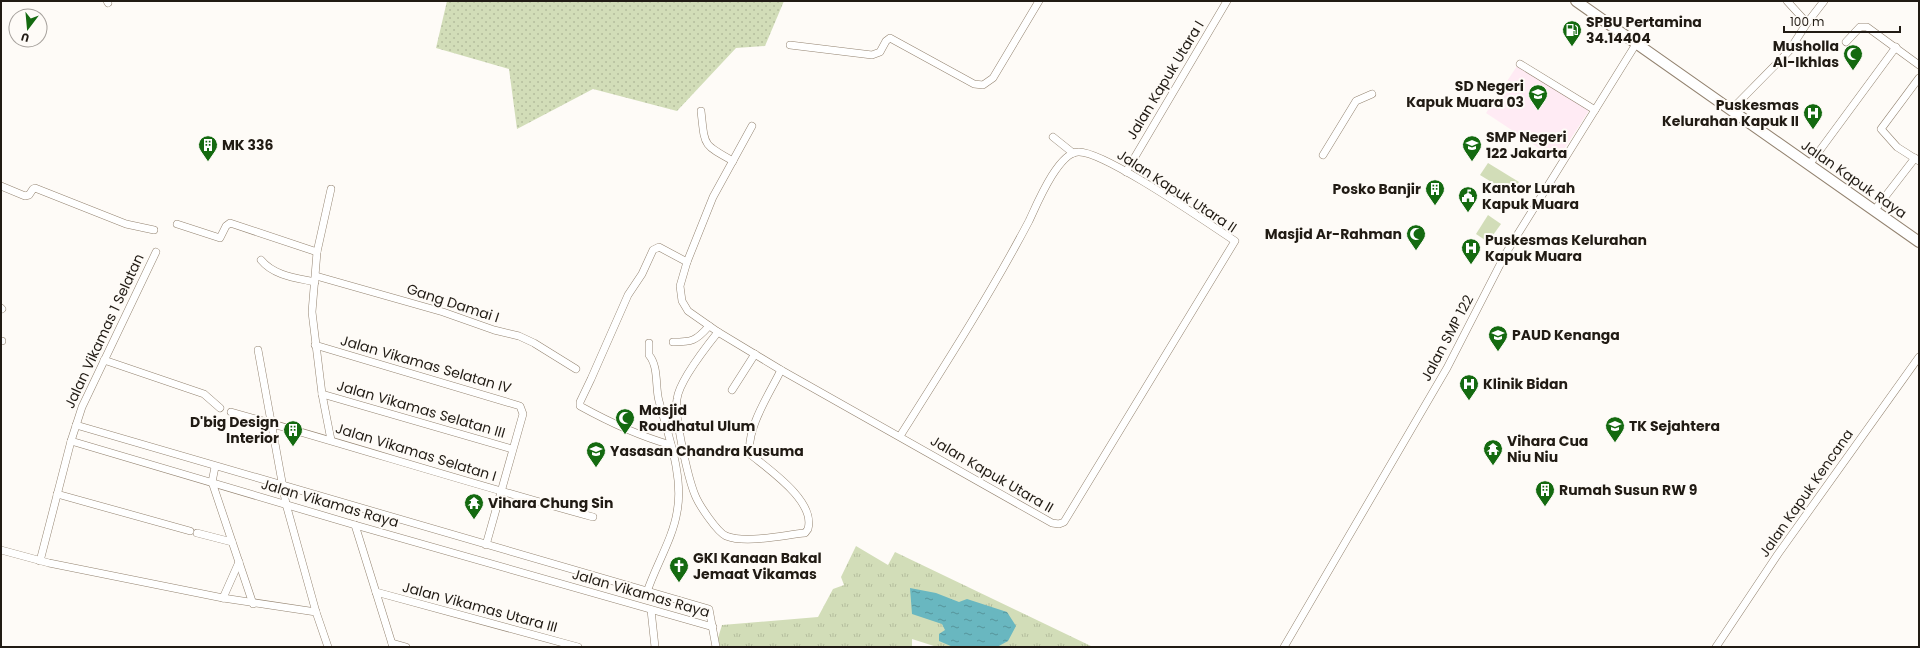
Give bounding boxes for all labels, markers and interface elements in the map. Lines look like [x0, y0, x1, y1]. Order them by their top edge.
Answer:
north arrow [8, 8, 48, 48]
scale bar [1784, 8, 1900, 34]
place label: SPBU Pertamina 34.14404 [1586, 12, 1702, 48]
text: 100 m [1790, 13, 1824, 30]
street label: Jalan Kapuk Utara I [1122, 17, 1208, 143]
fuel station icon: SPBU Pertamina 34.14404 [1561, 19, 1583, 47]
text: U [19, 29, 31, 46]
place label: Musholla Al-Ikhlas [1773, 36, 1839, 72]
mosque icon: Musholla Al-Ikhlas [1842, 43, 1864, 71]
place label: SD Negeri Kapuk Muara 03 [1406, 76, 1524, 112]
school or university icon: SD Negeri Kapuk Muara 03 [1527, 83, 1549, 111]
place label: Puskesmas Kelurahan Kapuk II [1662, 95, 1799, 131]
hospital icon: Puskesmas Kelurahan Kapuk II [1802, 102, 1824, 130]
place label: SMP Negeri 122 Jakarta [1486, 127, 1567, 163]
building icon: MK 336 [197, 134, 219, 162]
school or university icon: SMP Negeri 122 Jakarta [1461, 134, 1483, 162]
place label: MK 336 [222, 135, 274, 155]
street label: Jalan Kapuk Raya [1797, 135, 1911, 223]
street label: Jalan Kapuk Utara II [1113, 145, 1241, 237]
building icon: Posko Banjir [1424, 178, 1446, 206]
place label: Kantor Lurah Kapuk Muara [1482, 178, 1579, 214]
place label: Posko Banjir [1333, 179, 1421, 199]
public building icon: Kantor Lurah Kapuk Muara [1457, 185, 1479, 213]
mosque icon: Masjid Ar-Rahman [1405, 223, 1427, 251]
place label: Masjid Ar-Rahman [1265, 224, 1402, 244]
place label: Puskesmas Kelurahan Kapuk Muara [1485, 230, 1647, 266]
hospital icon: Puskesmas Kelurahan Kapuk Muara [1460, 237, 1482, 265]
street label: Jalan Vikamas 1 Selatan [59, 250, 149, 412]
street label: Gang Damai I [404, 279, 502, 327]
street label: Jalan SMP 122 [1416, 291, 1478, 385]
school or university icon: PAUD Kenanga [1487, 324, 1509, 352]
place label: PAUD Kenanga [1512, 325, 1620, 345]
street label: Jalan Vikamas Selatan IV [338, 330, 514, 398]
hospital icon: Klinik Bidan [1458, 373, 1480, 401]
place label: Klinik Bidan [1483, 374, 1568, 394]
street label: Jalan Vikamas Selatan III [334, 375, 508, 443]
place label: Masjid Roudhatul Ulum [639, 400, 756, 436]
mosque icon: Masjid Roudhatul Ulum [614, 407, 636, 435]
place label: D'big Design Interior [190, 412, 279, 448]
school or university icon: TK Sejahtera [1604, 415, 1626, 443]
place label: TK Sejahtera [1629, 416, 1720, 436]
street label: Jalan Vikamas Selatan I [333, 418, 499, 486]
building icon: D'big Design Interior [282, 419, 304, 447]
street label: Jalan Kapuk Kencana [1754, 425, 1858, 561]
street label: Jalan Kapuk Utara II [927, 431, 1057, 517]
place label: Vihara Cua Niu Niu [1507, 431, 1588, 467]
temple icon: Vihara Cua Niu Niu [1482, 438, 1504, 466]
school or university icon: Yasasan Chandra Kusuma [585, 440, 607, 468]
place label: Yasasan Chandra Kusuma [610, 441, 804, 461]
street label: Jalan Vikamas Raya [259, 474, 401, 532]
building icon: Rumah Susun RW 9 [1534, 479, 1556, 507]
place label: Rumah Susun RW 9 [1559, 480, 1697, 500]
temple icon: Vihara Chung Sin [463, 492, 485, 520]
place label: Vihara Chung Sin [488, 493, 613, 513]
place label: GKI Kanaan Bakal Jemaat Vikamas [693, 548, 822, 584]
church icon: GKI Kanaan Bakal Jemaat Vikamas [668, 555, 690, 583]
street label: Jalan Vikamas Raya [570, 564, 712, 622]
street label: Jalan Vikamas Utara III [400, 577, 560, 637]

